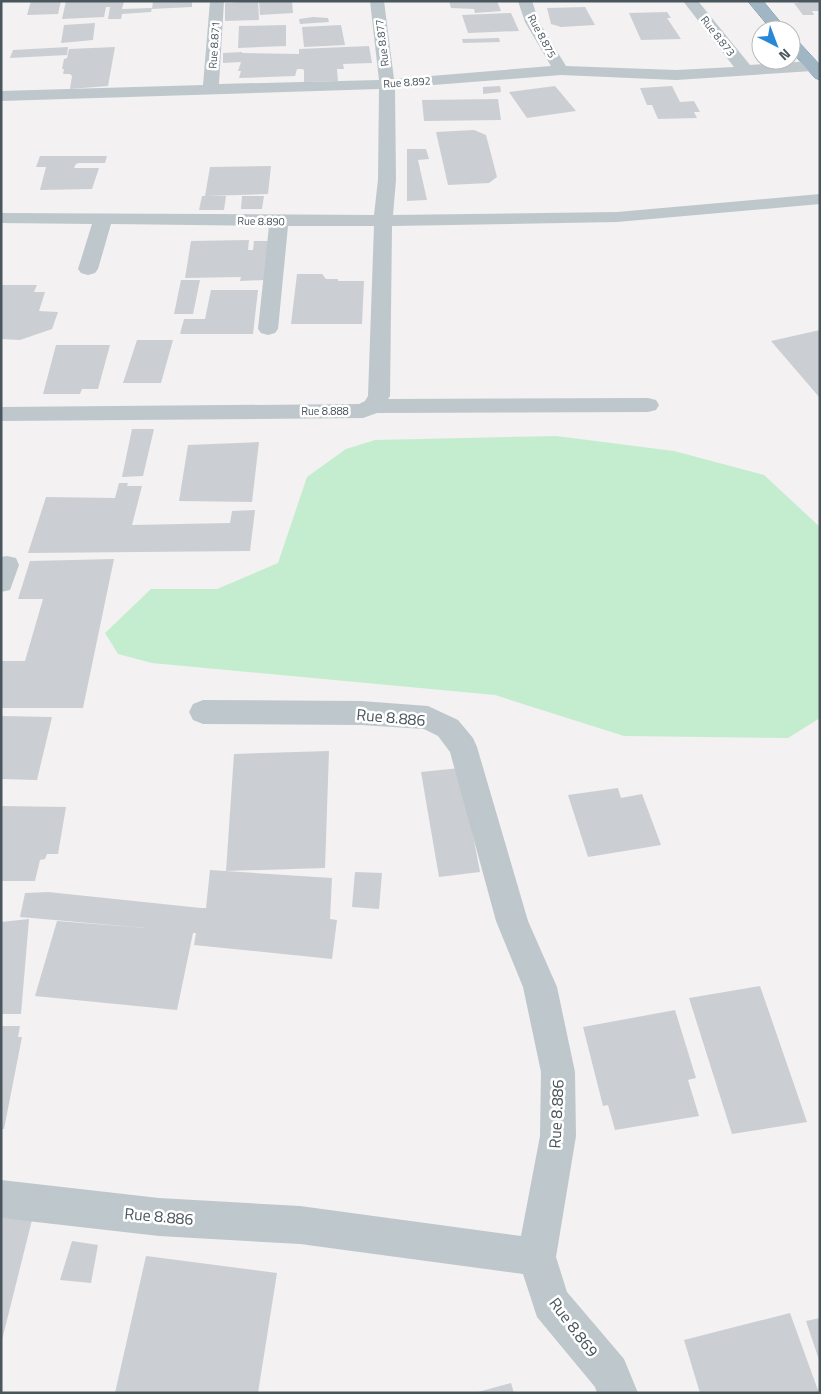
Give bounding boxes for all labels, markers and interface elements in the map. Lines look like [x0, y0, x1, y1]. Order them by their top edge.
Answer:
street label: Rue 8.875 [524, 11, 560, 61]
street label: Rue 8.873 [697, 12, 739, 60]
street label: Rue 8.877 [371, 18, 393, 68]
north arrow [751, 20, 801, 70]
street label: Rue 8.871 [204, 21, 224, 69]
text: N [774, 44, 796, 66]
street label: Rue 8.892 [383, 72, 431, 92]
street label: Rue 8.890 [237, 213, 285, 229]
street label: Rue 8.888 [301, 403, 349, 419]
street label: Rue 8.886 [355, 702, 427, 732]
street label: Rue 8.886 [542, 1079, 570, 1149]
street label: Rue 8.886 [123, 1201, 195, 1231]
street label: Rue 8.869 [544, 1292, 604, 1362]

